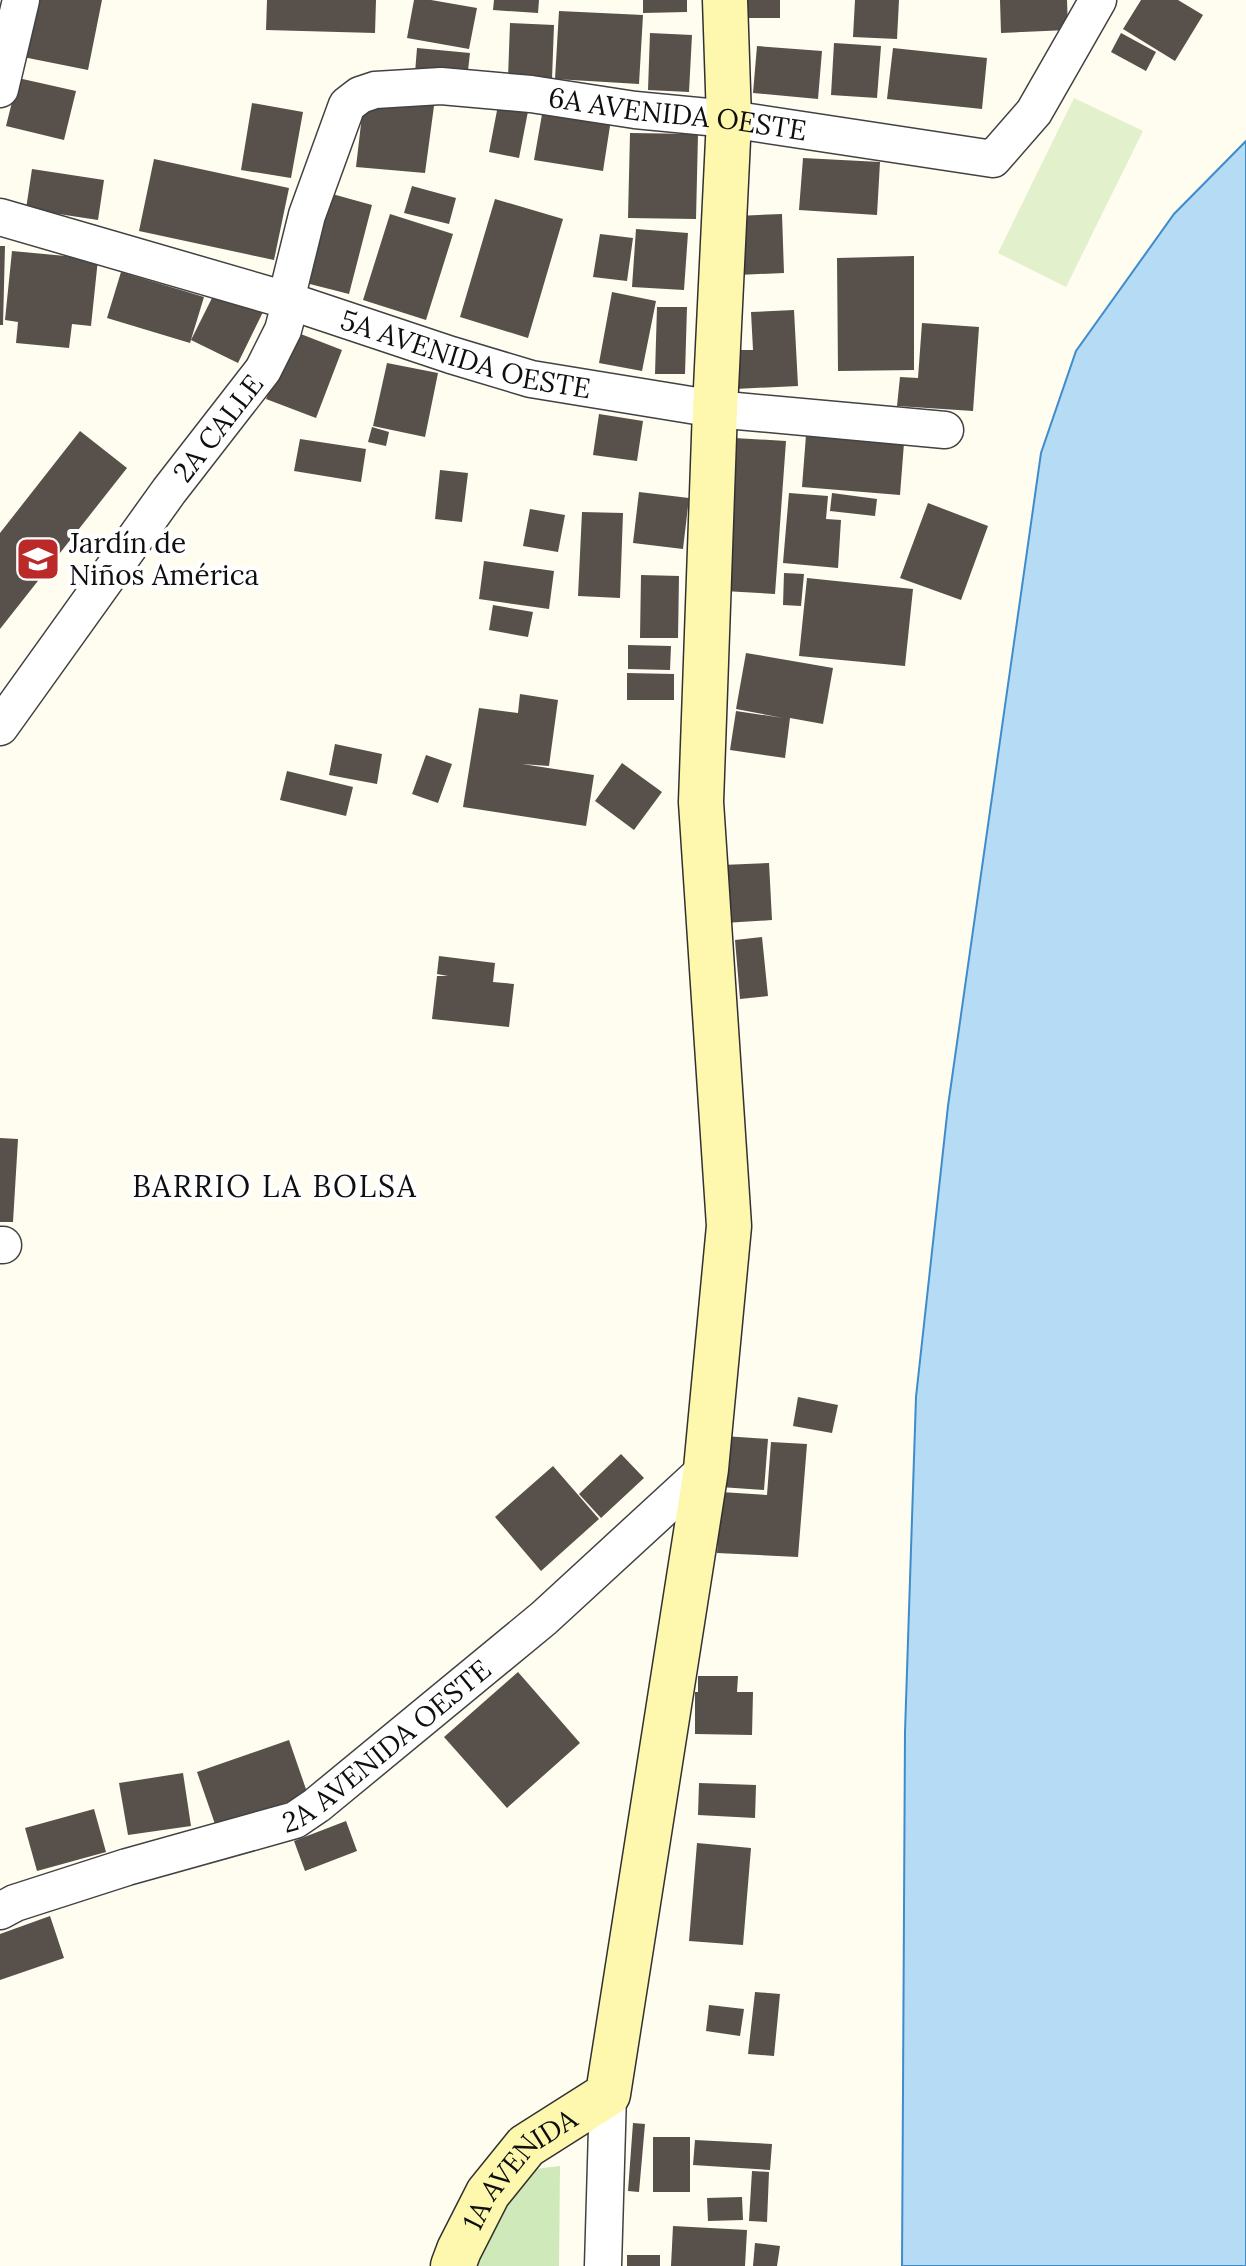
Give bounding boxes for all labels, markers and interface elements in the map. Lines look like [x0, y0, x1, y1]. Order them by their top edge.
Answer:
street label: 6A AVENIDA OESTE [546, 79, 809, 149]
street label: 5A AVENIDA OESTE [336, 301, 593, 406]
street label: 2A CALLE [165, 367, 271, 489]
place label: Jardín de Niños América [68, 525, 259, 593]
school or university icon: Jardín de Niños América [14, 535, 62, 583]
district label: BARRIO LA BOLSA [132, 1167, 418, 1205]
street label: 2A AVENIDA OESTE [278, 1651, 498, 1841]
street label: 1A AVENIDA [454, 2100, 584, 2236]

